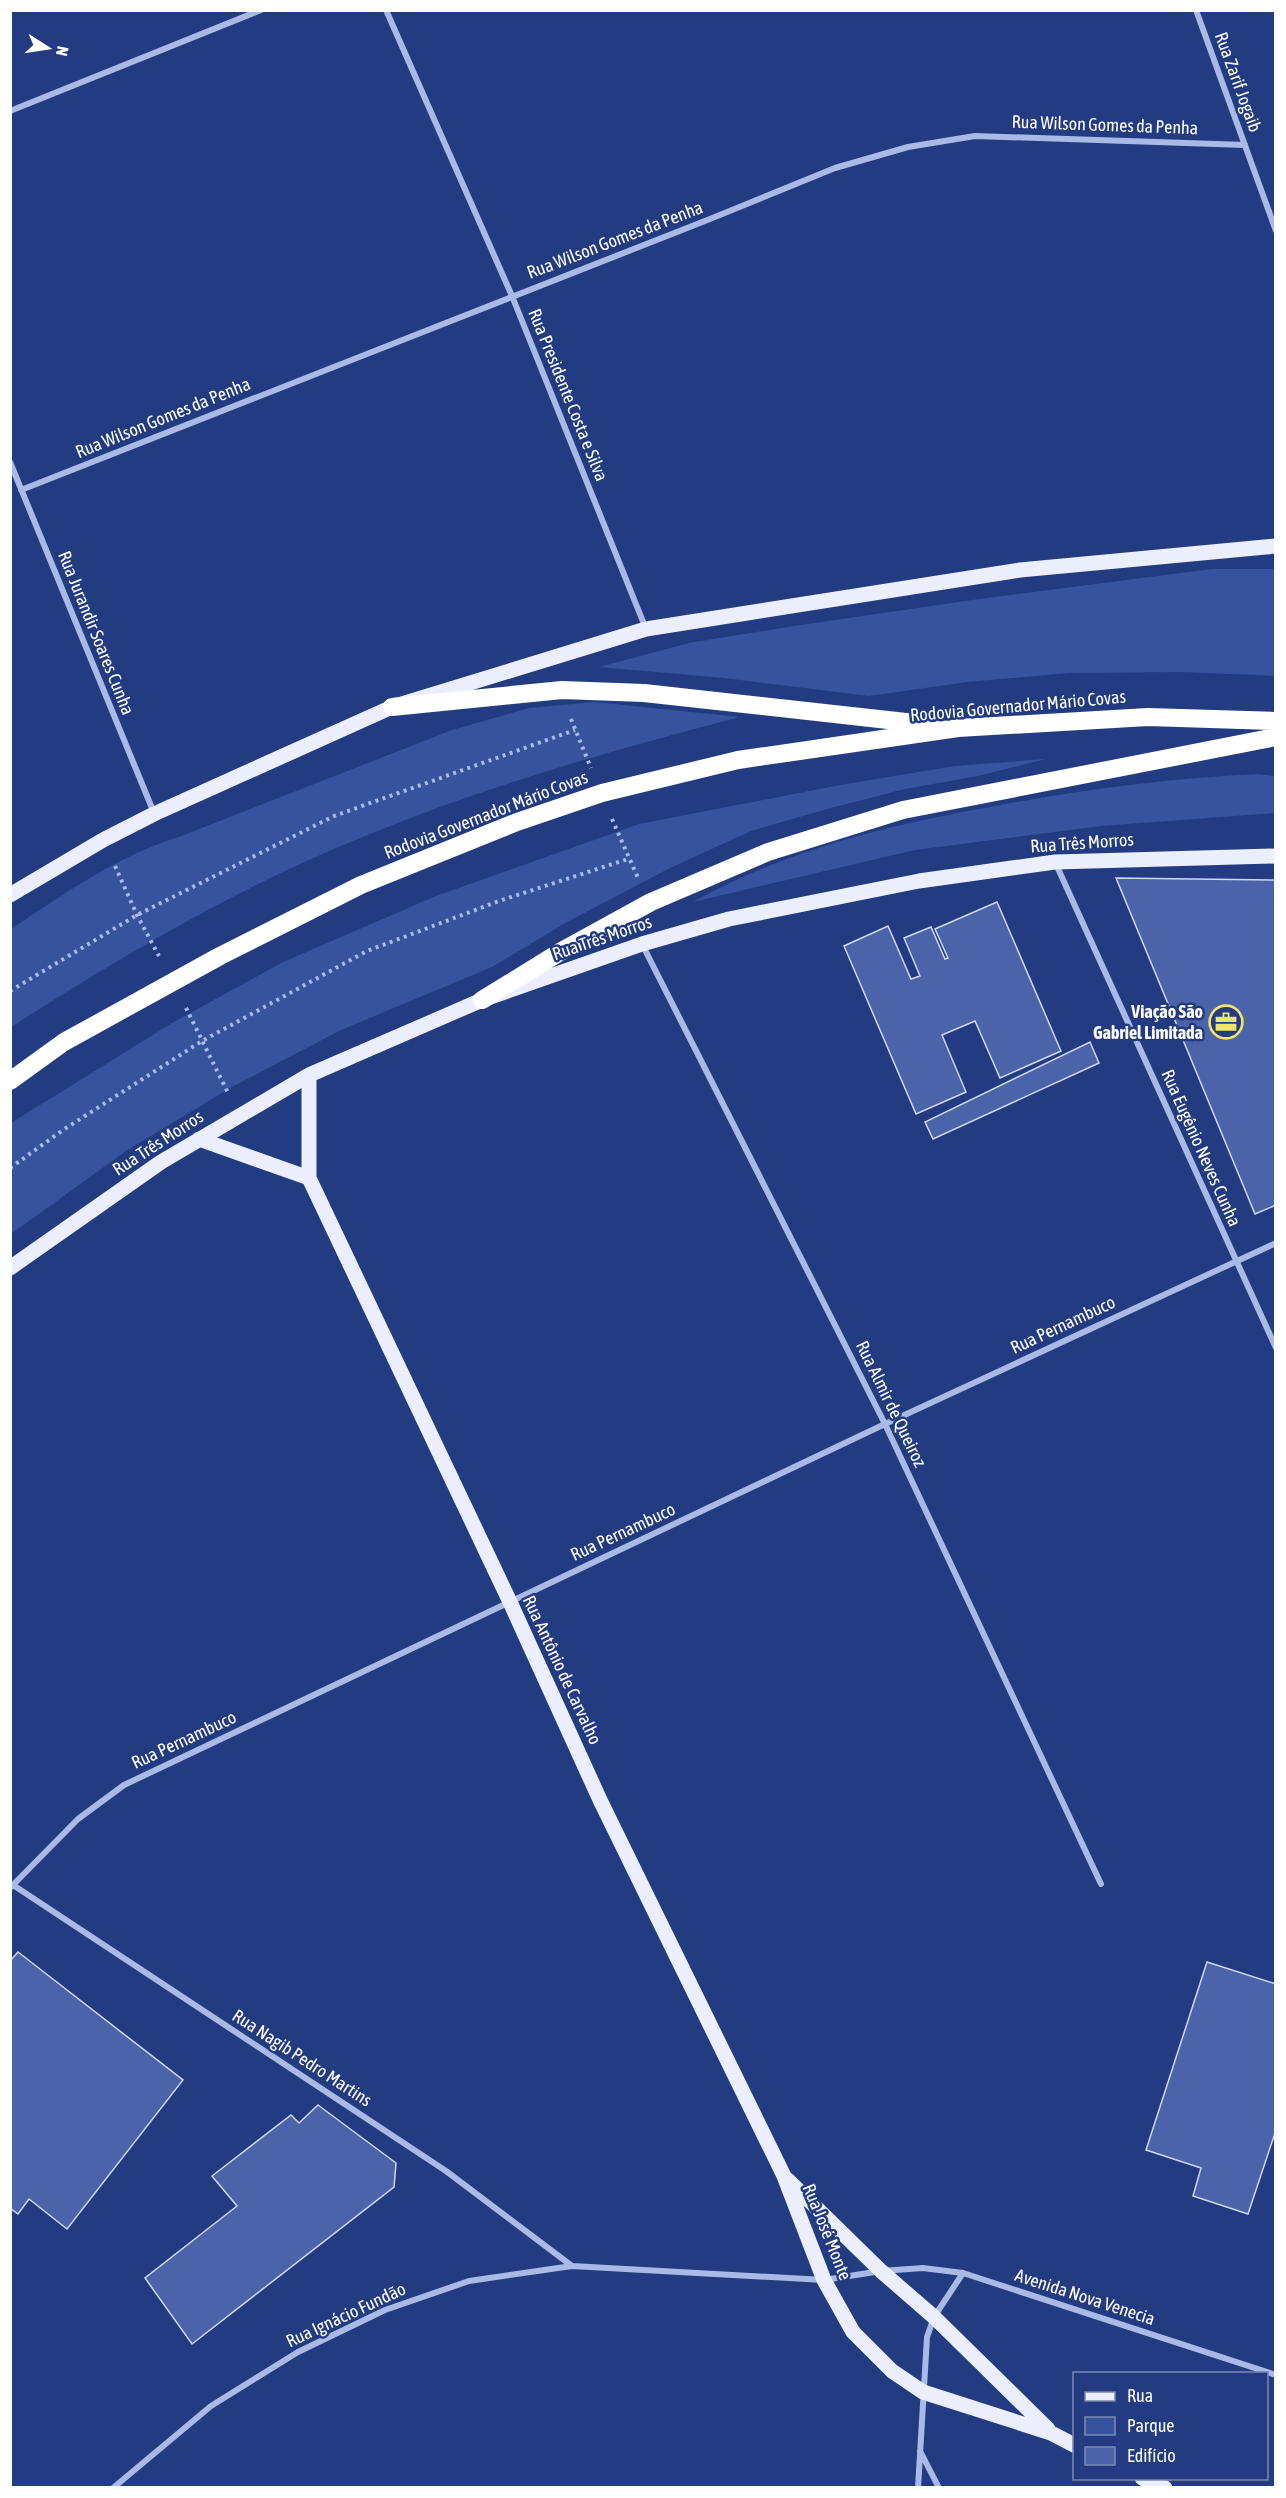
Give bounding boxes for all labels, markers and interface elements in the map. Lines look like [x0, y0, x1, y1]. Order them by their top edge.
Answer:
north arrow [18, 18, 78, 78]
street label: Rua Zarif Jogaib [1211, 29, 1266, 135]
text: N [53, 45, 72, 58]
street label: Rua Wilson Gomes da Penha [1011, 111, 1199, 138]
street label: Rua Wilson Gomes da Penha [524, 196, 706, 283]
street label: Rua Presidente Costa e Silva [524, 306, 613, 484]
street label: Rua Wilson Gomes da Penha [72, 373, 253, 462]
street label: Rua Jurandir Soares Cunha [54, 548, 139, 718]
street label: Rodovia Governador Mário Covas [909, 686, 1127, 725]
street label: Rodovia Governador Mário Covas [381, 766, 591, 863]
street label: Rua Três Morros [1030, 828, 1134, 857]
street label: Rua Três Morros [549, 911, 654, 964]
place label: Viação São Gabriel Limitada [1093, 1001, 1203, 1043]
office icon: Viação São Gabriel Limitada [1208, 1004, 1244, 1040]
street label: Rua Eugênio Neves Cunha [1157, 1066, 1246, 1230]
street label: Rua Três Morros [109, 1106, 207, 1180]
street label: Rua Pernambuco [1007, 1291, 1118, 1358]
street label: Rua Almir de Queiroz [852, 1337, 931, 1471]
street label: Rua Pernambuco [567, 1498, 678, 1565]
street label: Rua Antônio de Carvalho [519, 1592, 606, 1748]
street label: Rua Pernambuco [128, 1706, 239, 1773]
street label: Rua Nagib Pedro Martins [229, 2005, 376, 2110]
street label: Rua José Monte [799, 2181, 856, 2283]
street label: Avenida Nova Venecia [1013, 2264, 1158, 2329]
street label: Rua Ignácio Fundão [283, 2278, 409, 2351]
legend [1073, 2372, 1268, 2480]
text: Rua [1127, 2385, 1153, 2406]
text: Parque [1127, 2415, 1175, 2436]
text: Edifício [1127, 2445, 1176, 2466]

